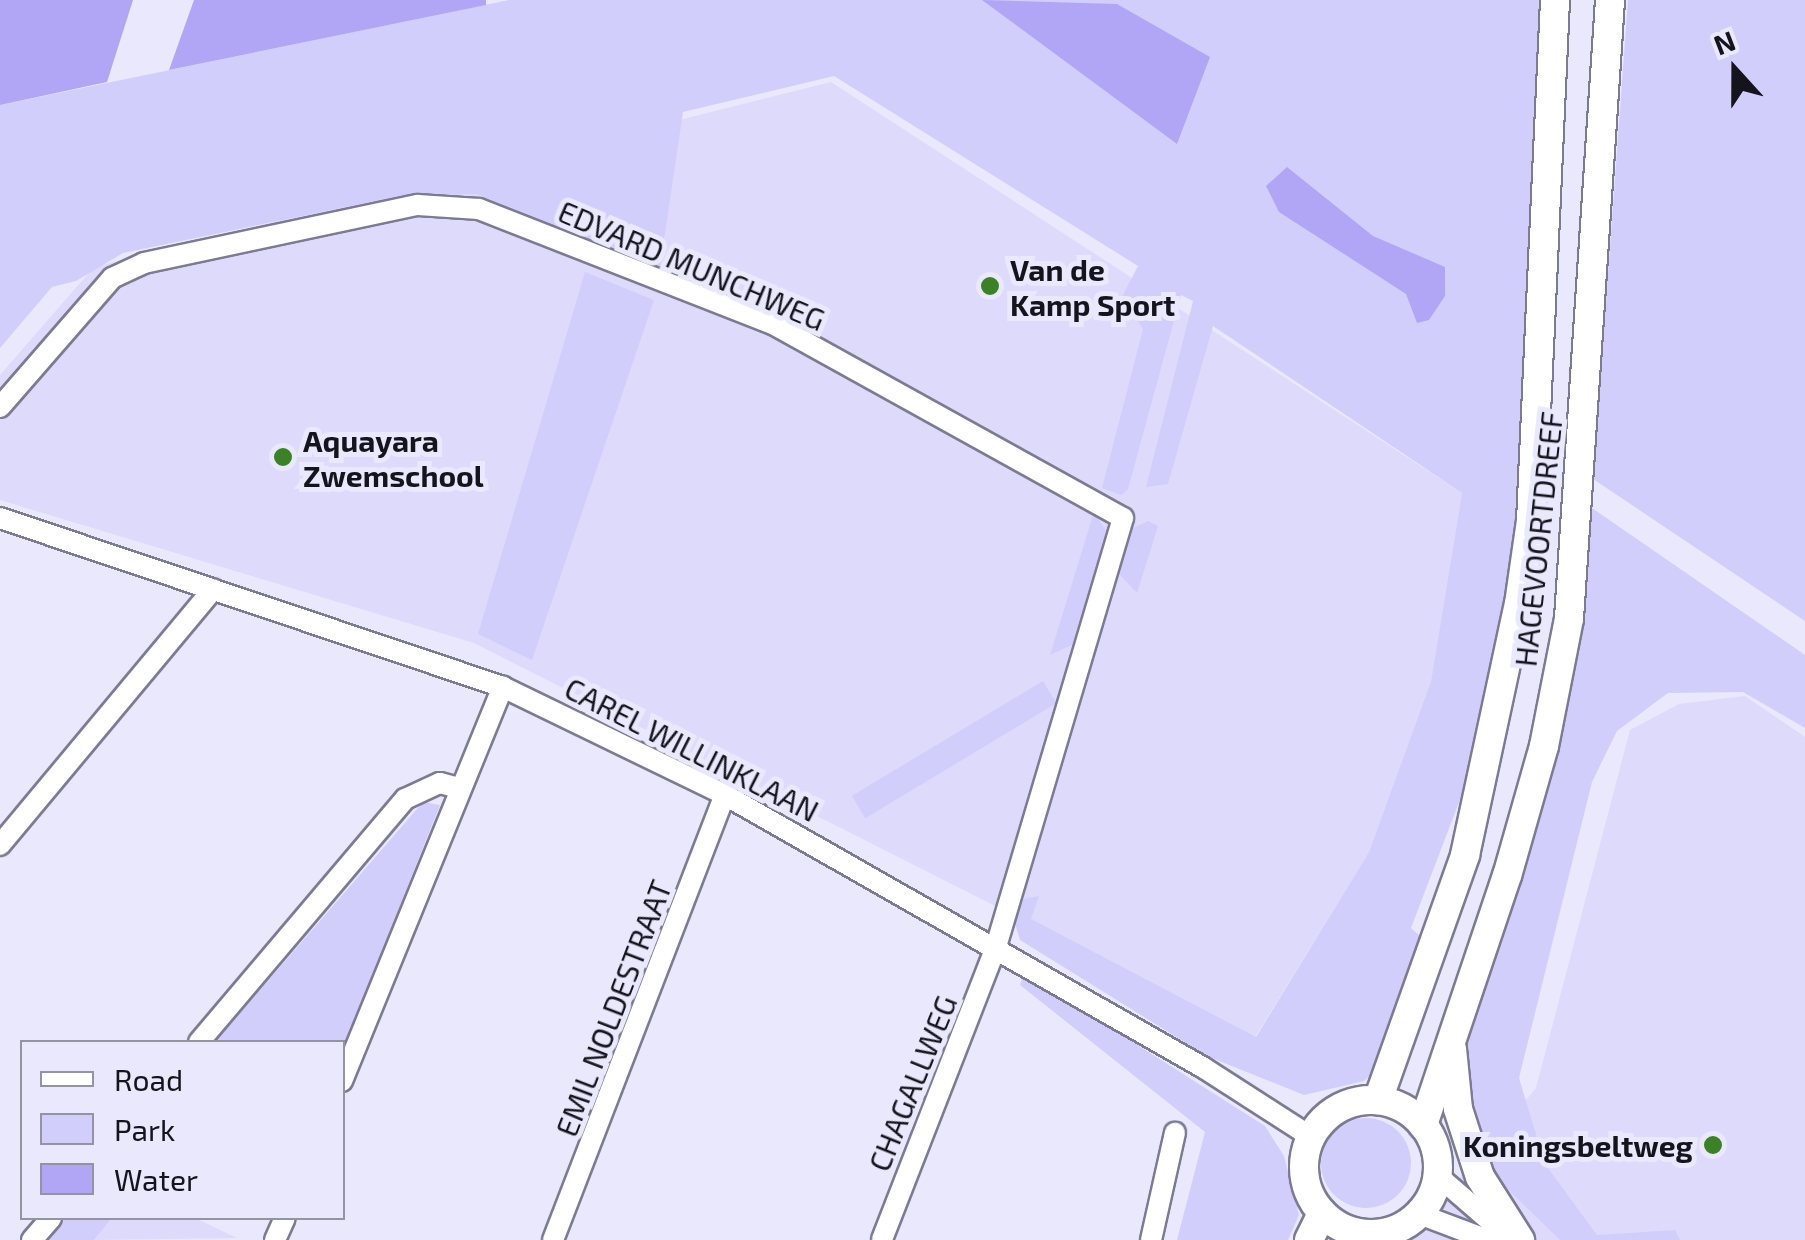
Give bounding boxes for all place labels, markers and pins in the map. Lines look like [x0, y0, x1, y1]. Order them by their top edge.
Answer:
place label: Van de Kamp Sport [1010, 251, 1175, 322]
marker: Van de Kamp Sport [979, 275, 1001, 297]
place label: Aquayara Zwemschool [303, 422, 484, 492]
marker: Aquayara Zwemschool [272, 446, 294, 468]
place label: Koningsbeltweg [1463, 1127, 1693, 1163]
marker: Koningsbeltweg [1702, 1134, 1724, 1156]

